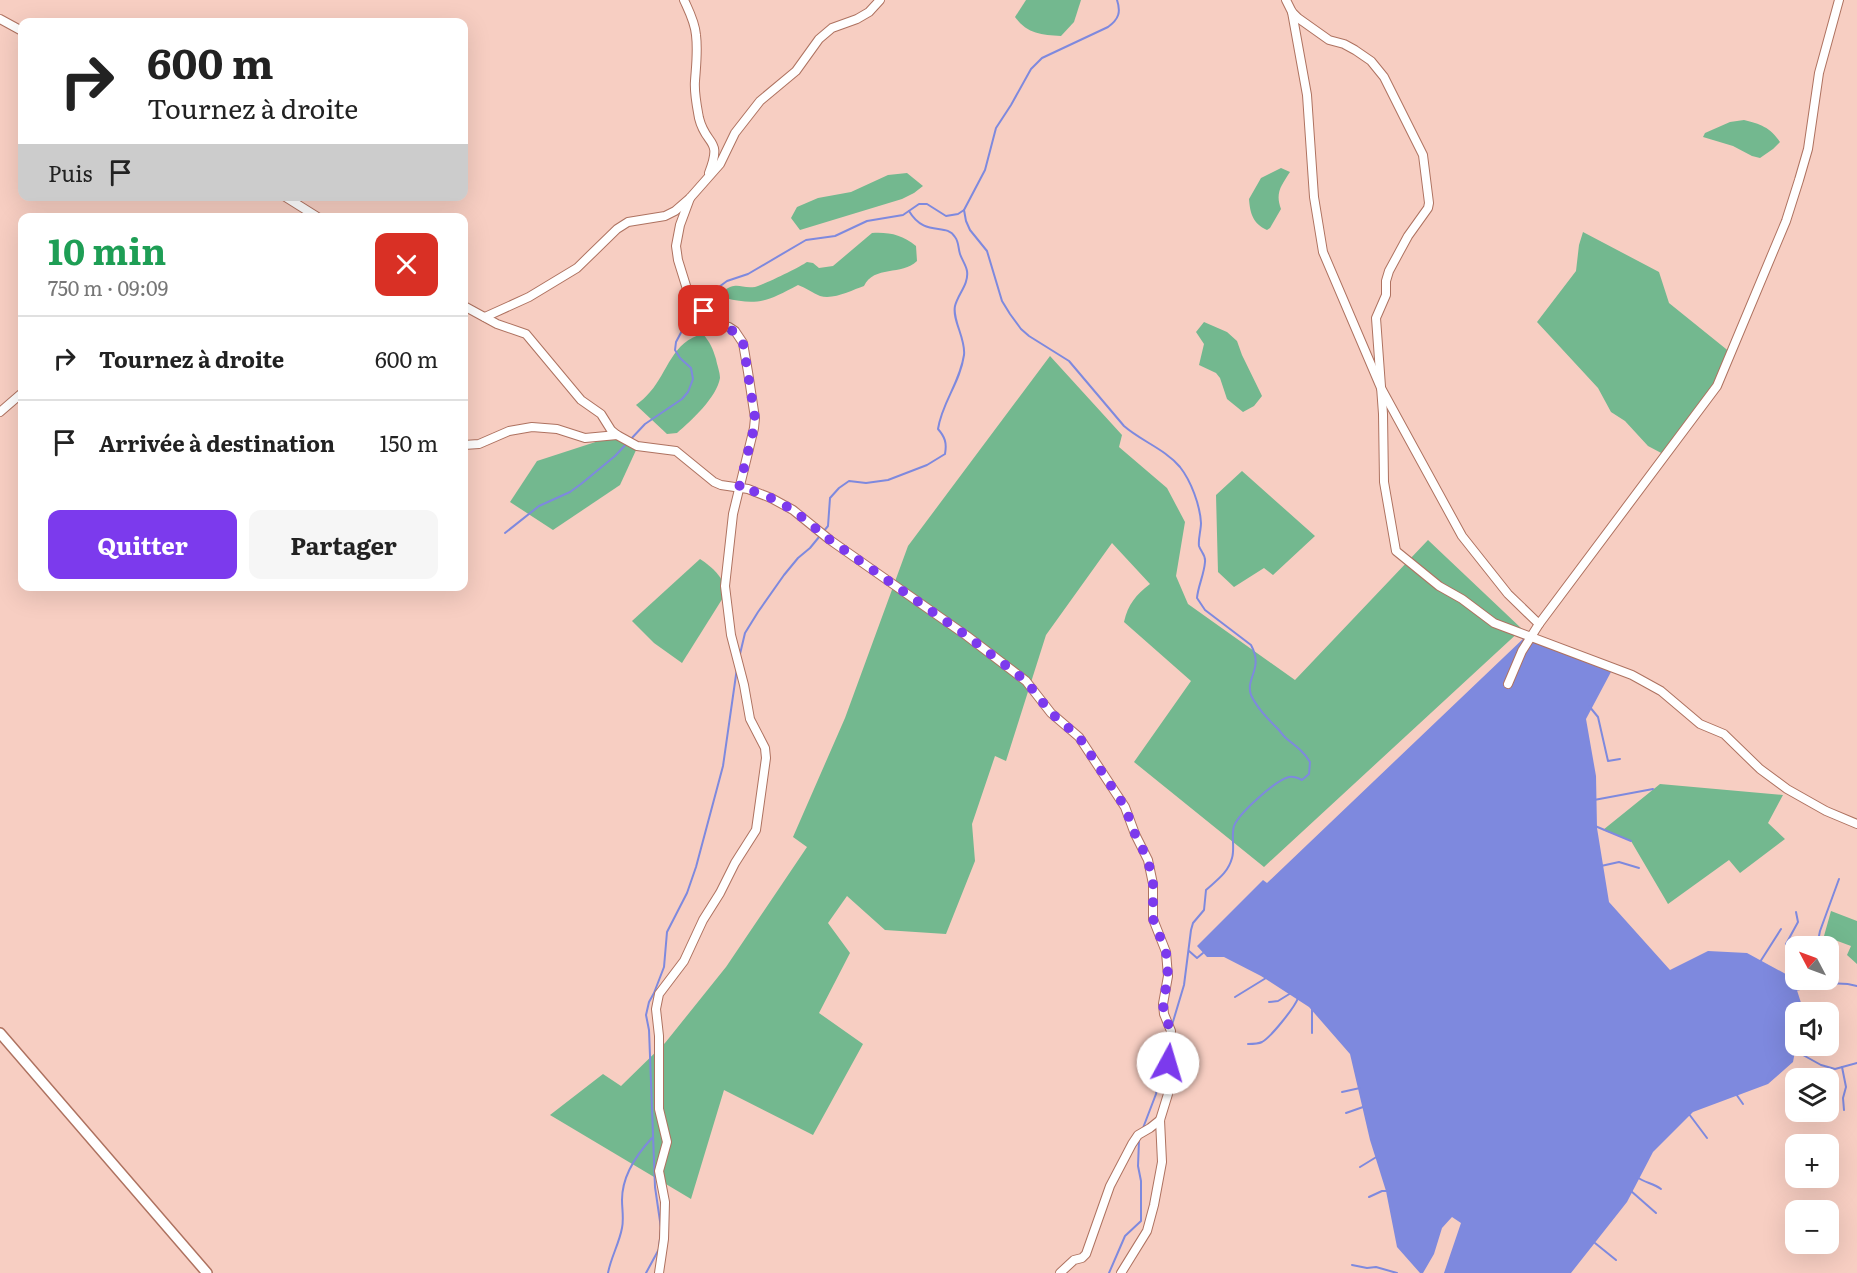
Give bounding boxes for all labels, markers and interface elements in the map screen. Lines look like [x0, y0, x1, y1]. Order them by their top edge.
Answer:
text: 600 m [147, 30, 274, 92]
icon: right [48, 42, 126, 120]
text: Tournez à droite [147, 87, 358, 127]
text: Puis [48, 156, 92, 189]
icon: arrive [104, 156, 137, 189]
text: 10 min [48, 223, 166, 276]
button: close [375, 233, 438, 296]
text: 750 m · 09:09 [48, 272, 168, 302]
pin [678, 285, 729, 336]
icon: arrive [687, 294, 720, 327]
icon: right [48, 342, 81, 375]
text: Tournez à droite [99, 342, 284, 375]
text: 600 m [375, 342, 438, 375]
icon: arrive [48, 426, 81, 459]
text: Arrivée à destination [99, 426, 335, 459]
text: 150 m [379, 426, 438, 459]
button: Quitter [48, 510, 237, 579]
button: Partager [249, 510, 438, 579]
north arrow [1785, 936, 1839, 990]
map controls [1785, 936, 1839, 1254]
button: sound [1785, 1002, 1839, 1056]
position arrow [1136, 1031, 1200, 1095]
button: layers [1785, 1068, 1839, 1122]
button: + [1785, 1134, 1839, 1188]
button: − [1785, 1200, 1839, 1254]

